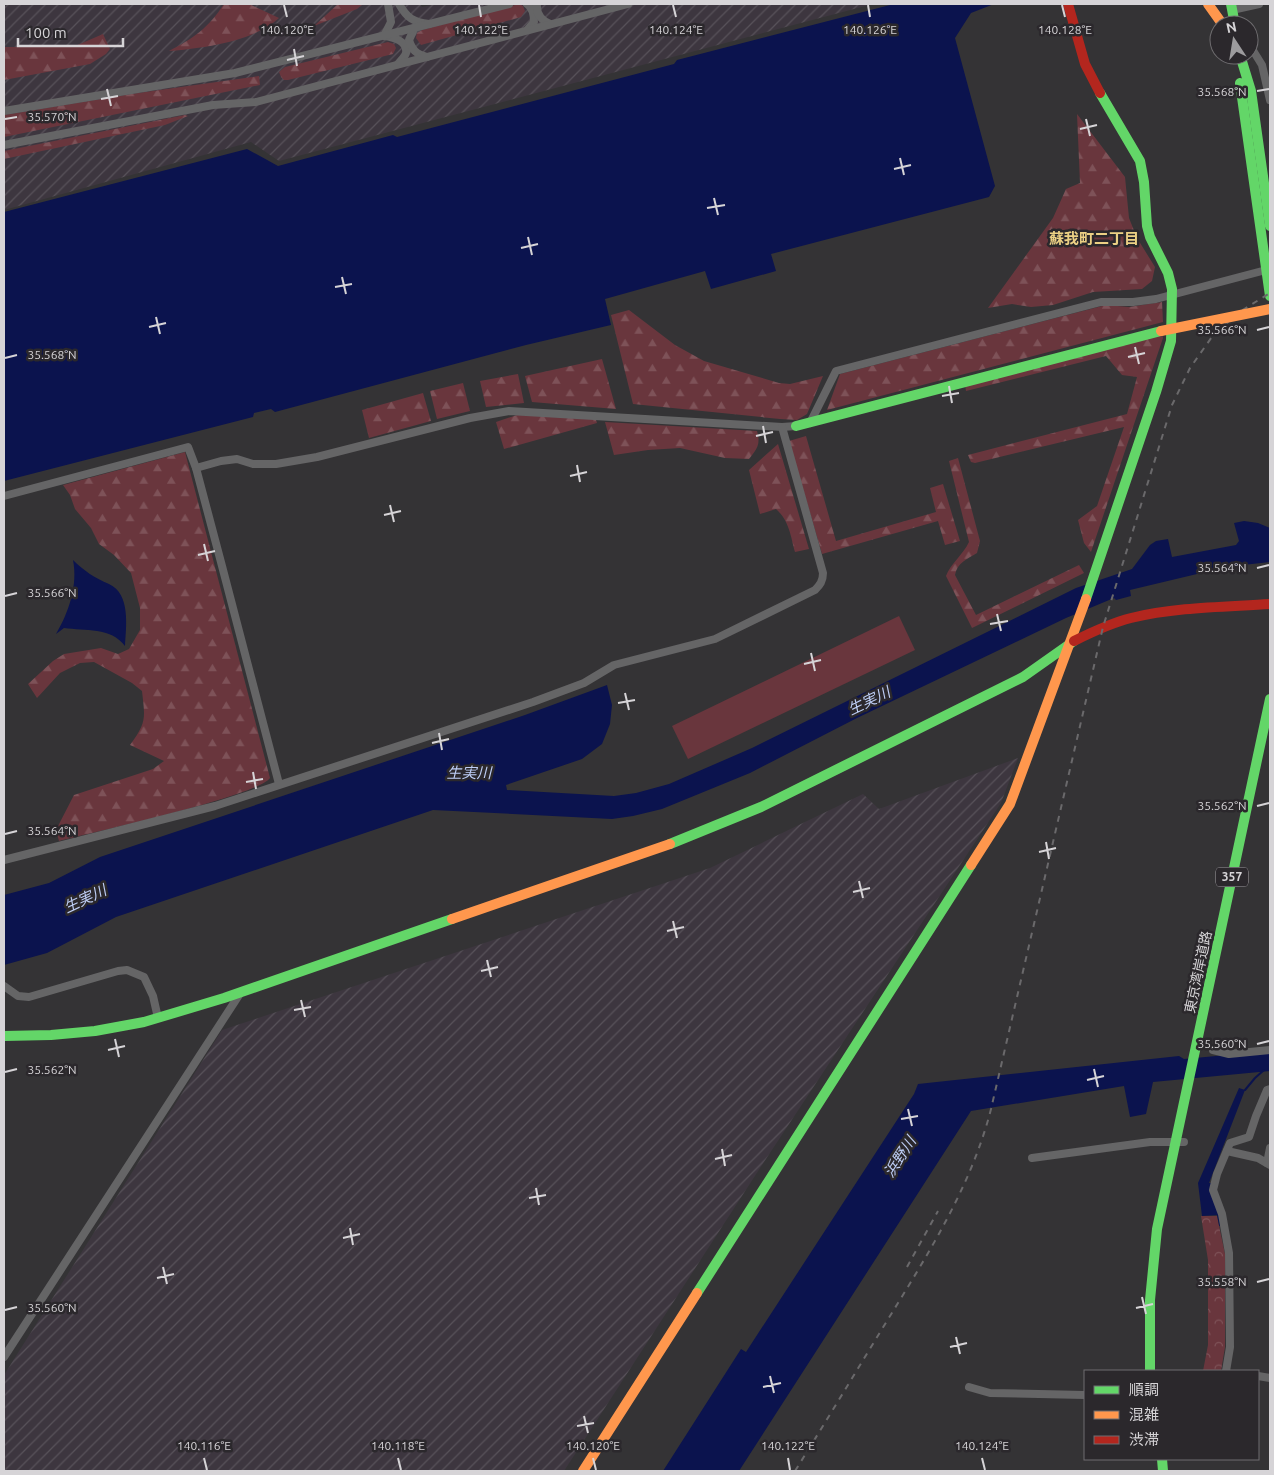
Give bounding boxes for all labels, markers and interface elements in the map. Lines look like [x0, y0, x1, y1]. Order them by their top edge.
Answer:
scale bar [18, 15, 122, 47]
north arrow [1209, 15, 1259, 65]
text: N [1225, 18, 1238, 36]
text: 140.120°E [260, 23, 314, 36]
text: 140.122°E [454, 23, 508, 36]
text: 140.124°E [649, 23, 703, 36]
text: 140.126°E [843, 23, 897, 36]
text: 140.128°E [1038, 23, 1092, 36]
text: 100 m [25, 24, 67, 41]
text: 35.568°N [1197, 85, 1247, 98]
text: 35.570°N [27, 110, 77, 123]
district label: 蘇我町二丁目 [1049, 230, 1139, 247]
text: 35.566°N [1197, 323, 1247, 336]
text: 35.568°N [27, 348, 77, 361]
text: 35.564°N [1197, 561, 1247, 574]
text: 35.566°N [27, 586, 77, 599]
water label: 生実川 [845, 682, 895, 718]
water label: 生実川 [446, 764, 493, 781]
text: 35.562°N [1197, 799, 1247, 812]
text: 35.564°N [27, 824, 77, 837]
road number: 357 [1216, 868, 1248, 886]
water label: 生実川 [61, 880, 111, 916]
street label: 東京湾岸道路 [1181, 929, 1215, 1015]
text: 35.560°N [1197, 1037, 1247, 1050]
text: 35.562°N [27, 1063, 77, 1076]
water label: 浜野川 [880, 1132, 920, 1180]
text: 35.558°N [1197, 1275, 1247, 1288]
text: 35.560°N [27, 1301, 77, 1314]
legend [1084, 1370, 1259, 1460]
text: 順調 [1129, 1381, 1159, 1398]
text: 混雑 [1129, 1406, 1159, 1423]
text: 渋滞 [1129, 1431, 1159, 1448]
text: 140.116°E [177, 1439, 231, 1452]
text: 140.118°E [371, 1439, 425, 1452]
text: 140.120°E [566, 1439, 620, 1452]
text: 140.122°E [761, 1439, 815, 1452]
text: 140.124°E [955, 1439, 1009, 1452]

